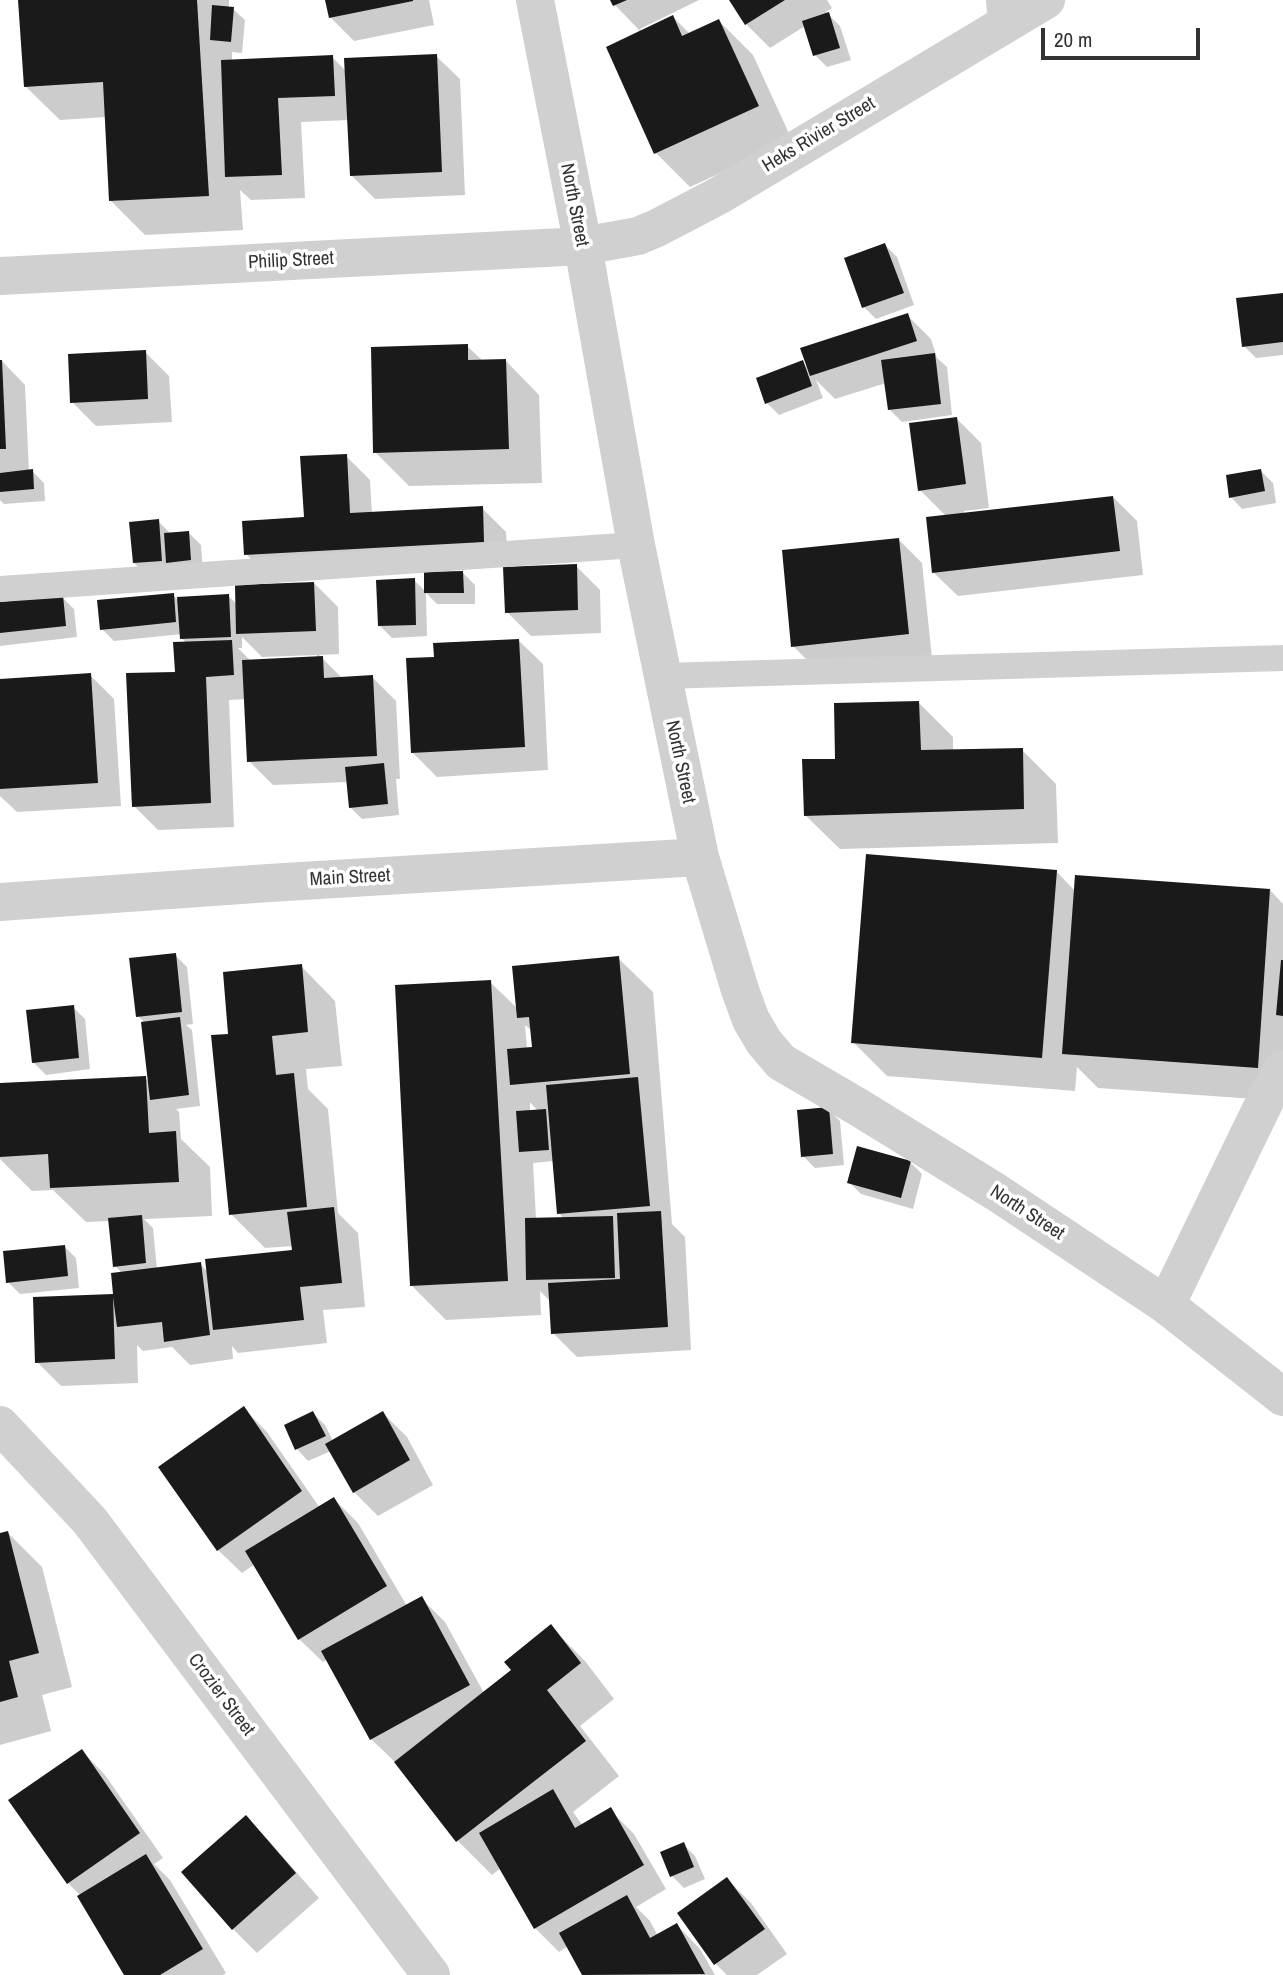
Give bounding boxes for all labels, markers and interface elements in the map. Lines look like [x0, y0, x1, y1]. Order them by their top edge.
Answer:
scale bar [1045, 14, 1204, 58]
text: 20 m [1054, 25, 1092, 54]
street label: Heks Rivier Street [759, 92, 879, 178]
street label: North Street [555, 162, 593, 248]
street label: Philip Street [248, 247, 334, 275]
street label: North Street [660, 719, 700, 805]
street label: Main Street [309, 865, 391, 891]
street label: North Street [986, 1181, 1068, 1245]
street label: Crozier Street [183, 1649, 259, 1741]

